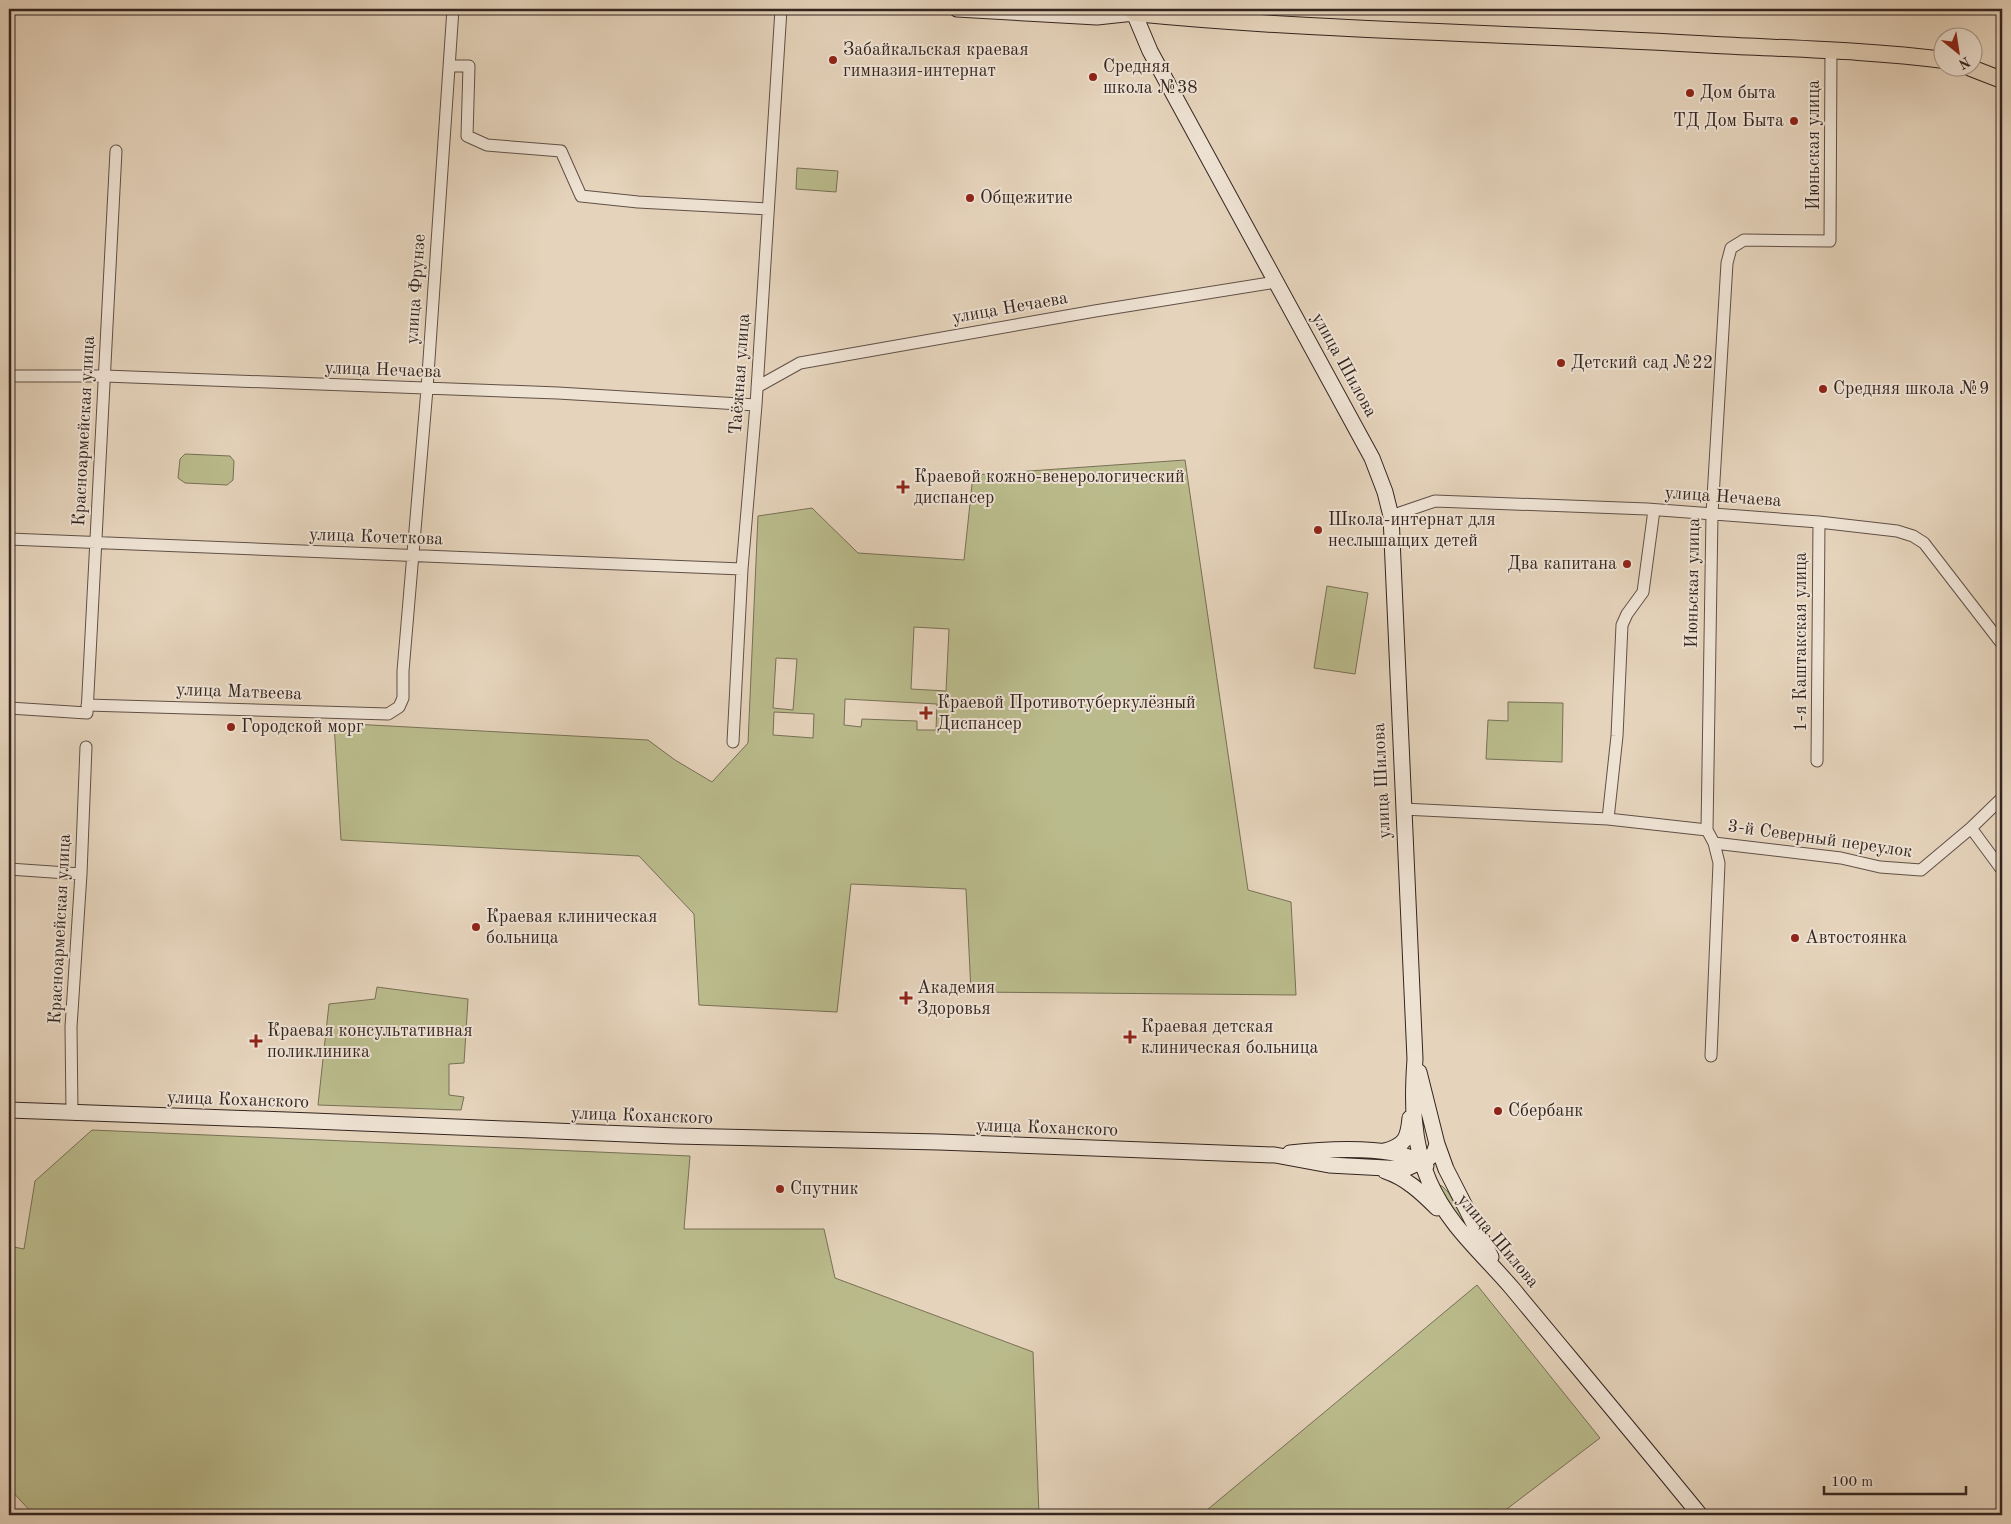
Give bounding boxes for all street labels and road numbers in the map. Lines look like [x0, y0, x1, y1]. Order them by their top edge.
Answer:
street label: Июньская улица [1805, 80, 1823, 210]
street label: улица Фрунзе [403, 233, 429, 345]
street label: улица Нечаева [951, 289, 1069, 327]
street label: улица Шилова [1308, 310, 1380, 420]
street label: Таёжная улица [727, 313, 753, 435]
street label: Красноармейская улица [70, 335, 98, 527]
street label: улица Нечаева [324, 359, 442, 381]
street label: улица Нечаева [1664, 484, 1782, 510]
street label: Июньская улица [1683, 518, 1703, 648]
street label: улица Кочеткова [309, 526, 444, 548]
street label: 1-я Каштакская улица [1792, 552, 1810, 732]
street label: улица Матвеева [176, 681, 303, 703]
street label: улица Шилова [1370, 722, 1394, 839]
street label: 3-й Северный переулок [1727, 817, 1913, 861]
street label: Красноармейская улица [46, 833, 74, 1025]
street label: улица Коханского [167, 1089, 310, 1111]
street label: улица Коханского [571, 1105, 714, 1127]
street label: улица Коханского [976, 1117, 1119, 1139]
street label: улица Шилова [1454, 1191, 1542, 1291]

